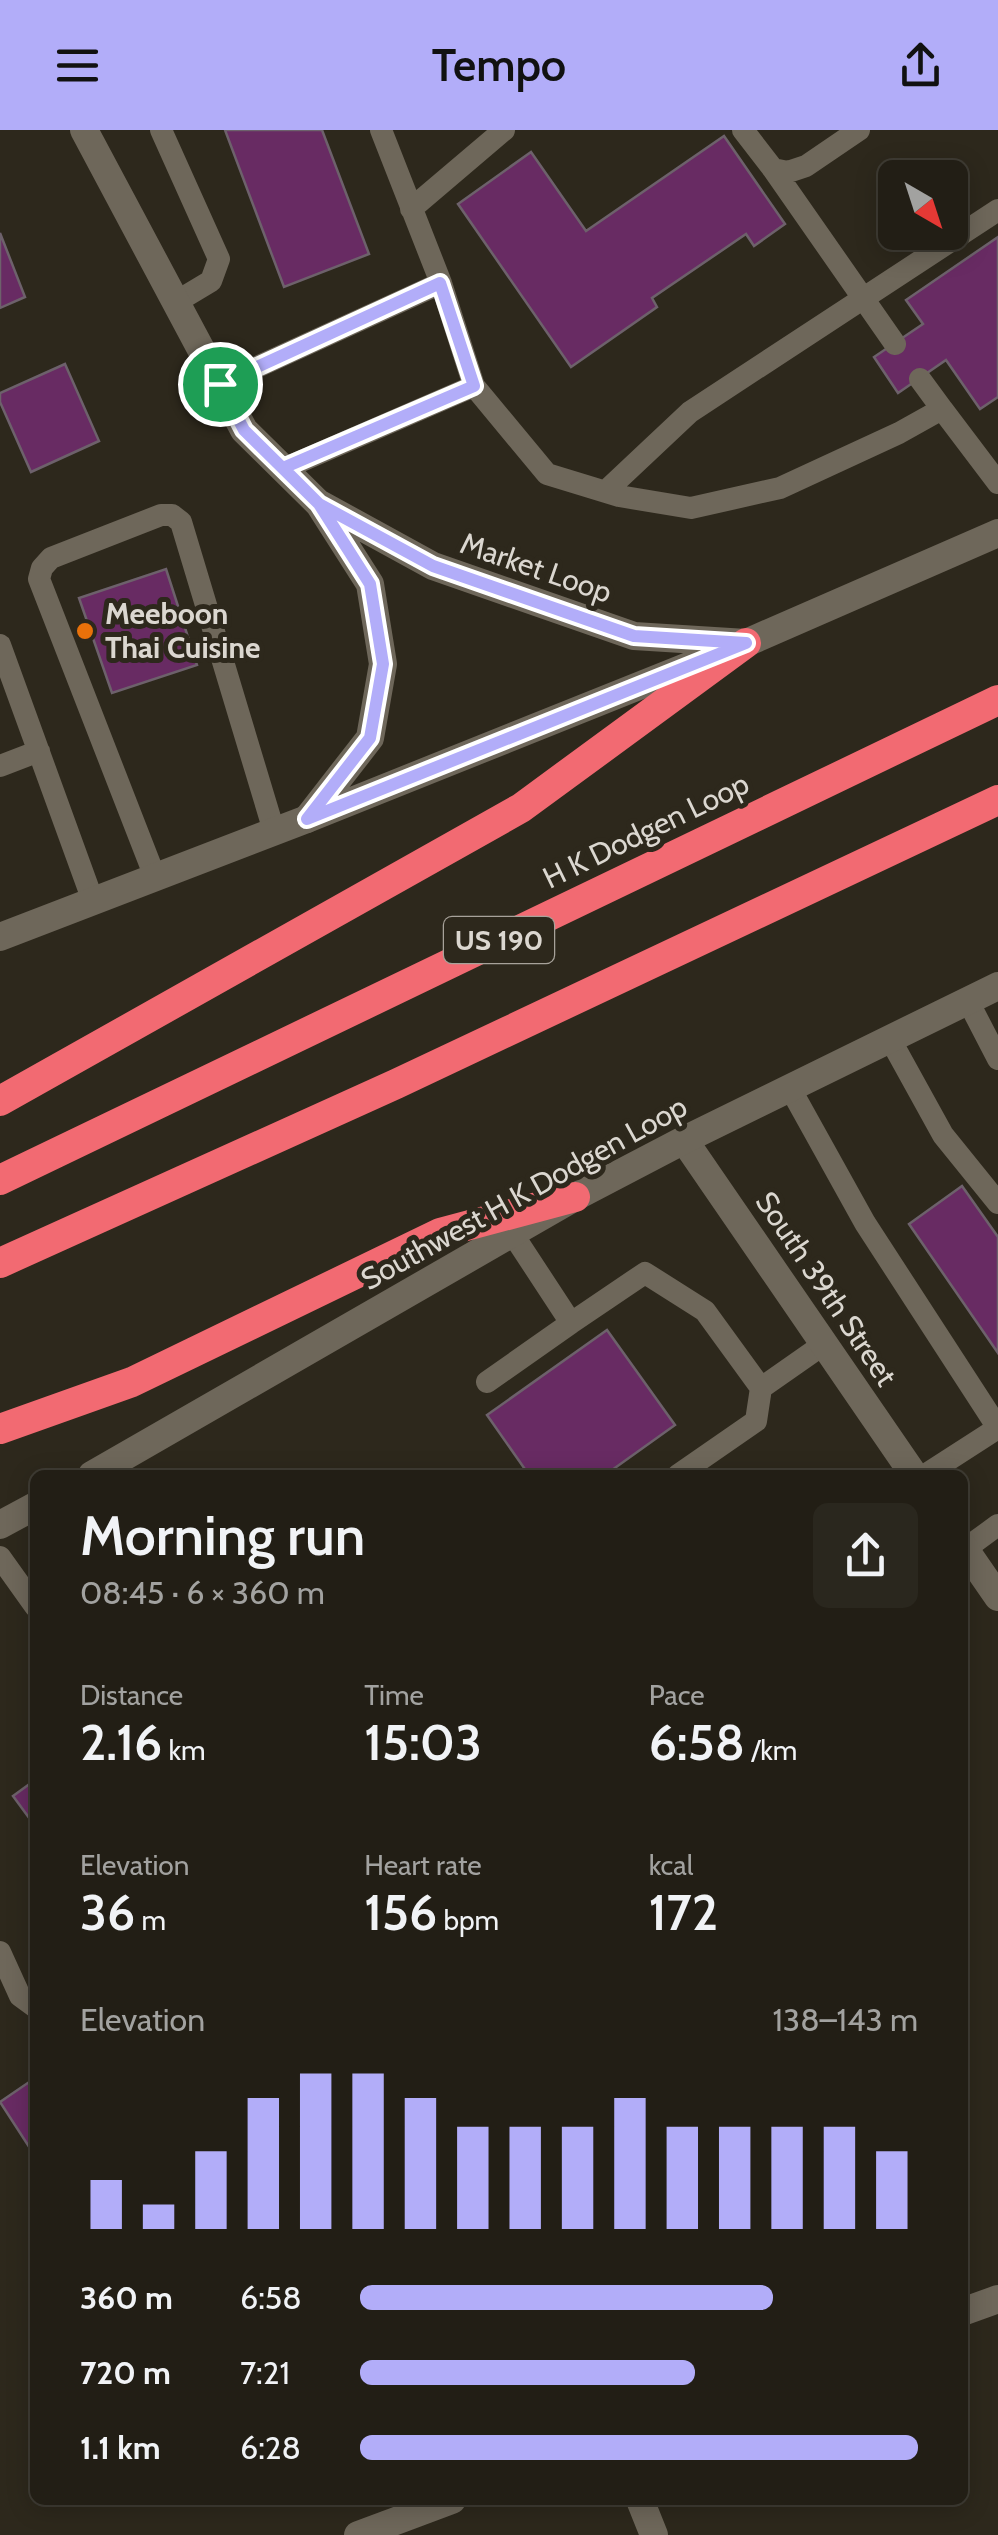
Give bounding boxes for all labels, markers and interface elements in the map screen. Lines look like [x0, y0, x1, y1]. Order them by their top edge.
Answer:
icon: menu [50, 38, 105, 93]
text: Tempo [432, 38, 566, 92]
icon: share [893, 38, 948, 93]
north arrow [878, 160, 968, 250]
map controls [878, 160, 968, 250]
pin [178, 342, 263, 427]
icon: arrive [193, 357, 248, 412]
street label: Market Loop [456, 524, 617, 611]
place label: Meeboon Thai Cuisine [105, 595, 261, 666]
marker: Meeboon Thai Cuisine [74, 620, 96, 642]
street label: H K Dodgen Loop [537, 765, 755, 896]
road number: US 190 [444, 917, 554, 963]
street label: Southwest H K Dodgen Loop [354, 1087, 693, 1298]
street label: South 39th Street [748, 1185, 905, 1393]
text: Morning run [80, 1502, 365, 1569]
button: share [813, 1503, 918, 1608]
text: 08:45 · 6 × 360 m [80, 1573, 325, 1612]
text: Distance [80, 1678, 183, 1712]
text: Time [364, 1678, 424, 1712]
text: Pace [649, 1678, 705, 1712]
text: 2.16 [80, 1712, 162, 1773]
text: 15:03 [364, 1712, 482, 1773]
text: 6:58 [649, 1712, 745, 1773]
text: km [162, 1733, 206, 1767]
text: /km [745, 1733, 797, 1767]
text: Elevation [80, 1848, 189, 1882]
text: Heart rate [364, 1848, 482, 1882]
text: kcal [649, 1848, 693, 1882]
text: 36 [80, 1882, 135, 1943]
text: 156 [364, 1882, 437, 1943]
text: 172 [649, 1882, 718, 1943]
text: m [135, 1903, 166, 1937]
text: bpm [437, 1903, 499, 1937]
text: Elevation [80, 2000, 205, 2039]
text: 138–143 m [772, 2000, 918, 2039]
text: 360 m [80, 2278, 173, 2317]
text: 6:58 [240, 2278, 302, 2317]
text: 720 m [80, 2353, 171, 2392]
text: 7:21 [240, 2353, 290, 2392]
text: 1.1 km [80, 2428, 161, 2467]
text: 6:28 [240, 2428, 301, 2467]

